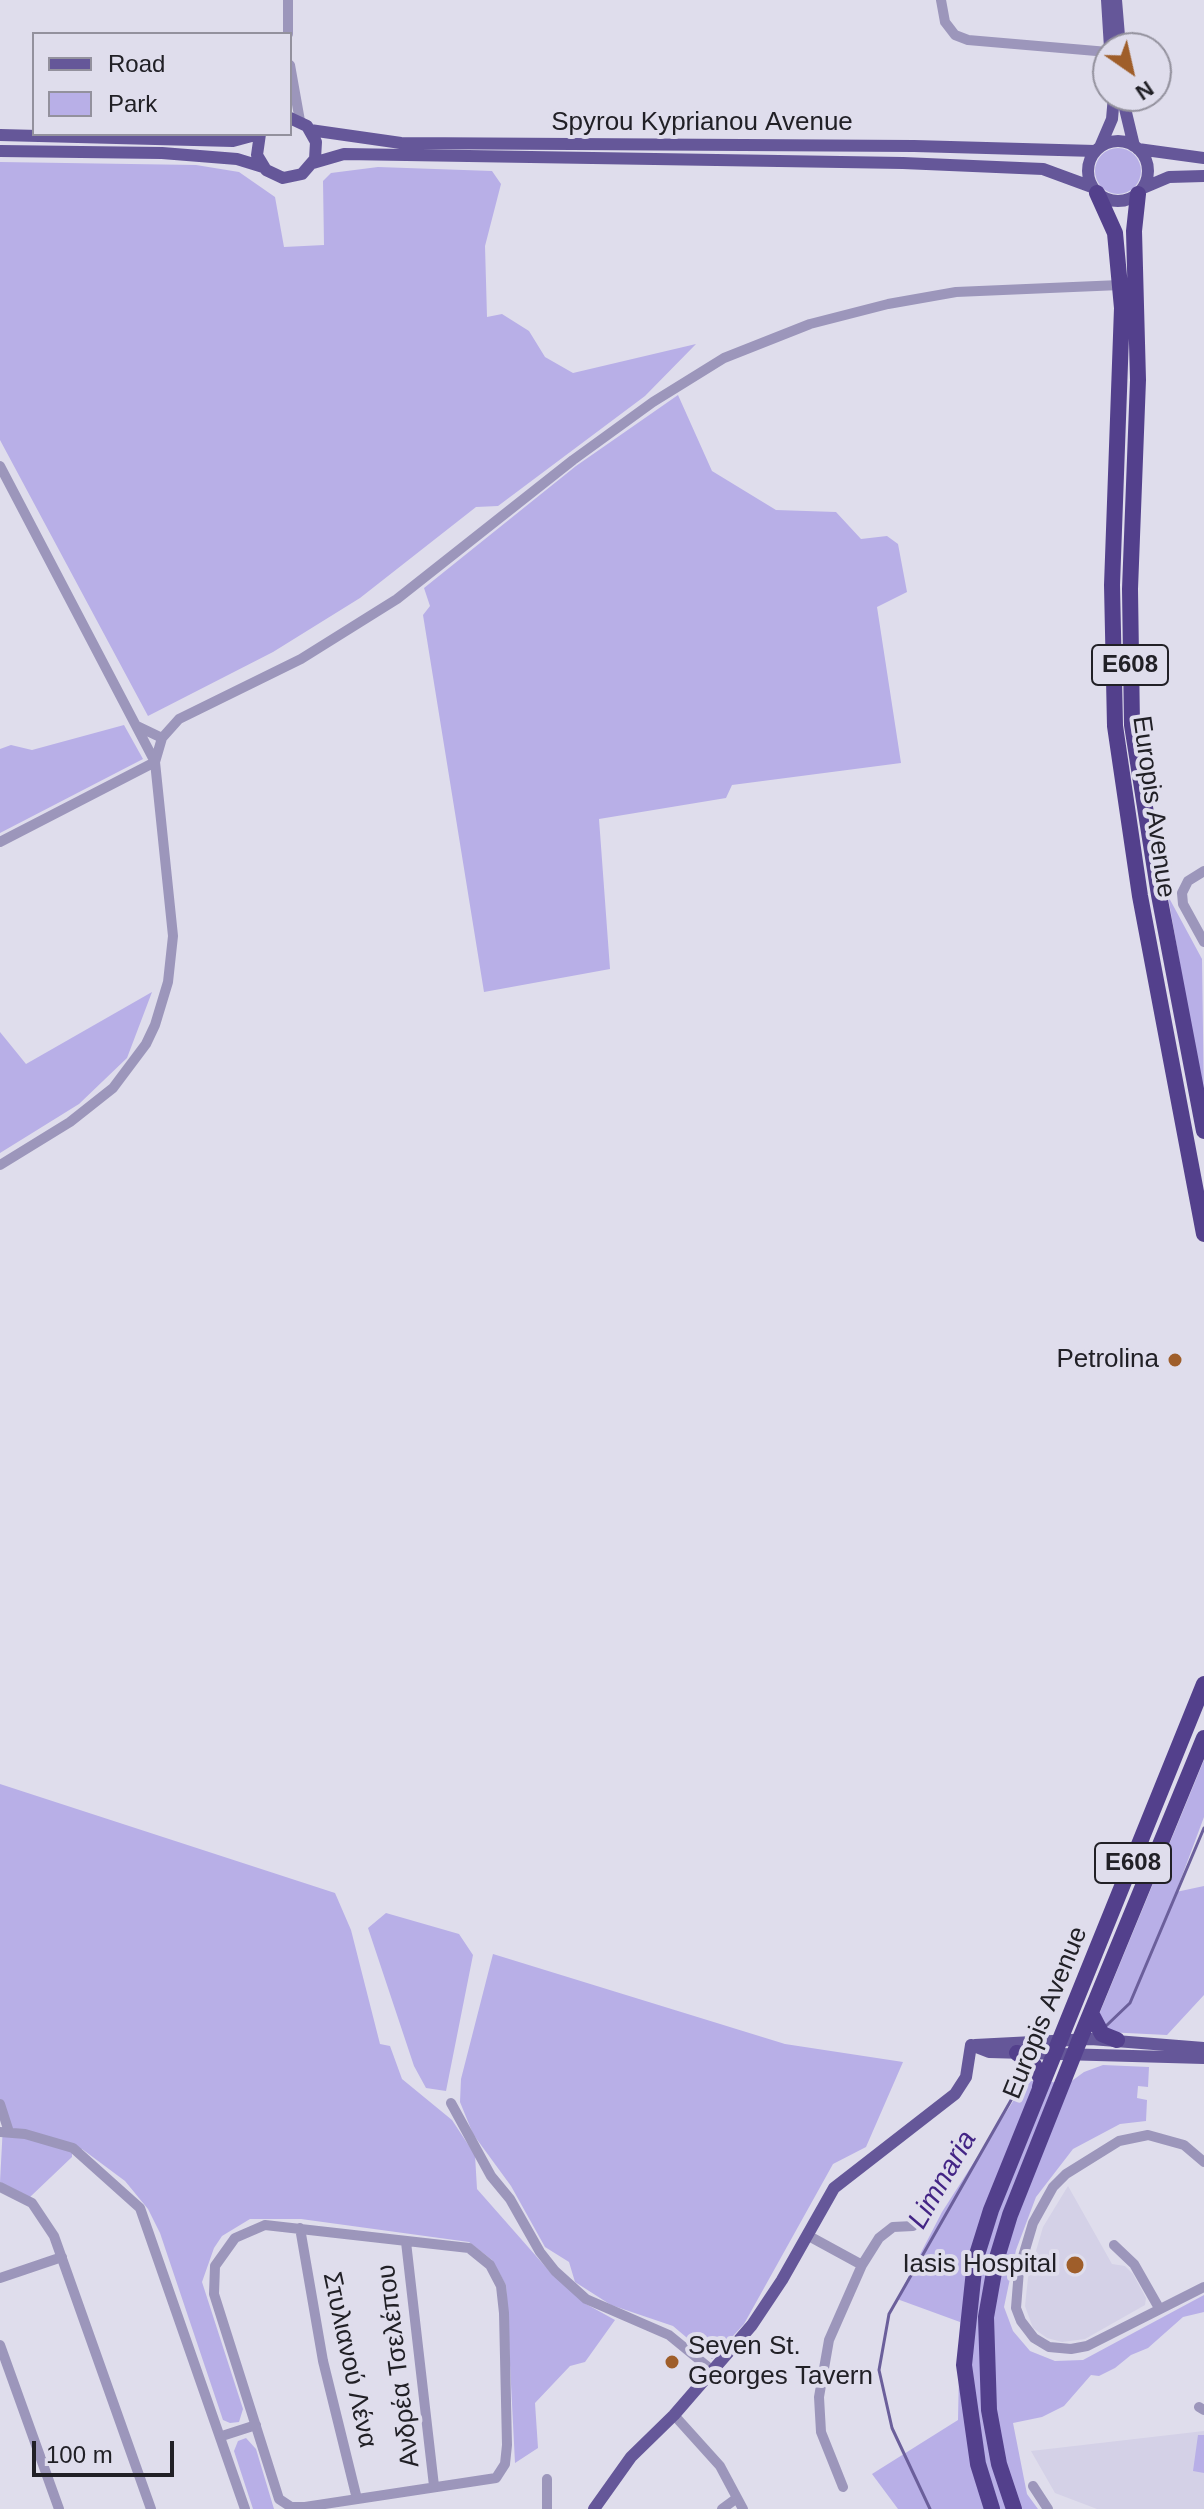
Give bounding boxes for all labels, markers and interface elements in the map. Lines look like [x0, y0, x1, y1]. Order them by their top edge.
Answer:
legend [32, 32, 292, 136]
north arrow [1092, 32, 1172, 112]
text: Road [108, 50, 165, 77]
text: N [1131, 76, 1158, 105]
text: Park [108, 90, 157, 117]
street label: Spyrou Kyprianou Avenue [551, 107, 853, 139]
road number: E608 [1092, 645, 1168, 685]
street label: Europis Avenue [1125, 714, 1181, 900]
place label: Petrolina [1056, 1344, 1159, 1376]
marker: Petrolina [1166, 1351, 1184, 1369]
road number: E608 [1095, 1843, 1171, 1883]
street label: Europis Avenue [997, 1922, 1095, 2104]
water label: Limnaria [902, 2125, 984, 2235]
place label: Iasis Hospital [902, 2249, 1057, 2281]
marker: Iasis Hospital [1064, 2254, 1086, 2276]
street label: Ανδρέα Τσελέπου [371, 2263, 427, 2469]
street label: Στυλιανού Λένα [315, 2269, 383, 2451]
place label: Seven St. Georges Tavern [688, 2331, 873, 2392]
marker: Seven St. Georges Tavern [663, 2353, 681, 2371]
scale bar [36, 2425, 178, 2475]
text: 100 m [46, 2441, 113, 2468]

